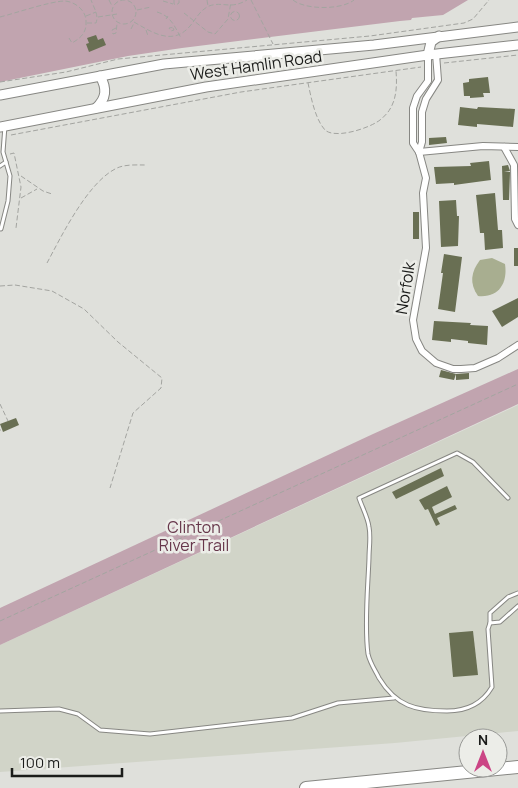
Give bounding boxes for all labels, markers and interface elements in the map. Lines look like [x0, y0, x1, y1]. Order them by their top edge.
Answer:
street label: West Hamlin Road [189, 45, 323, 85]
street label: Norfolk [390, 259, 420, 316]
park label: Clinton River Trail [159, 516, 229, 556]
north arrow [458, 728, 508, 778]
text: N [478, 730, 488, 749]
scale bar [12, 746, 122, 778]
text: 100 m [20, 752, 60, 773]

